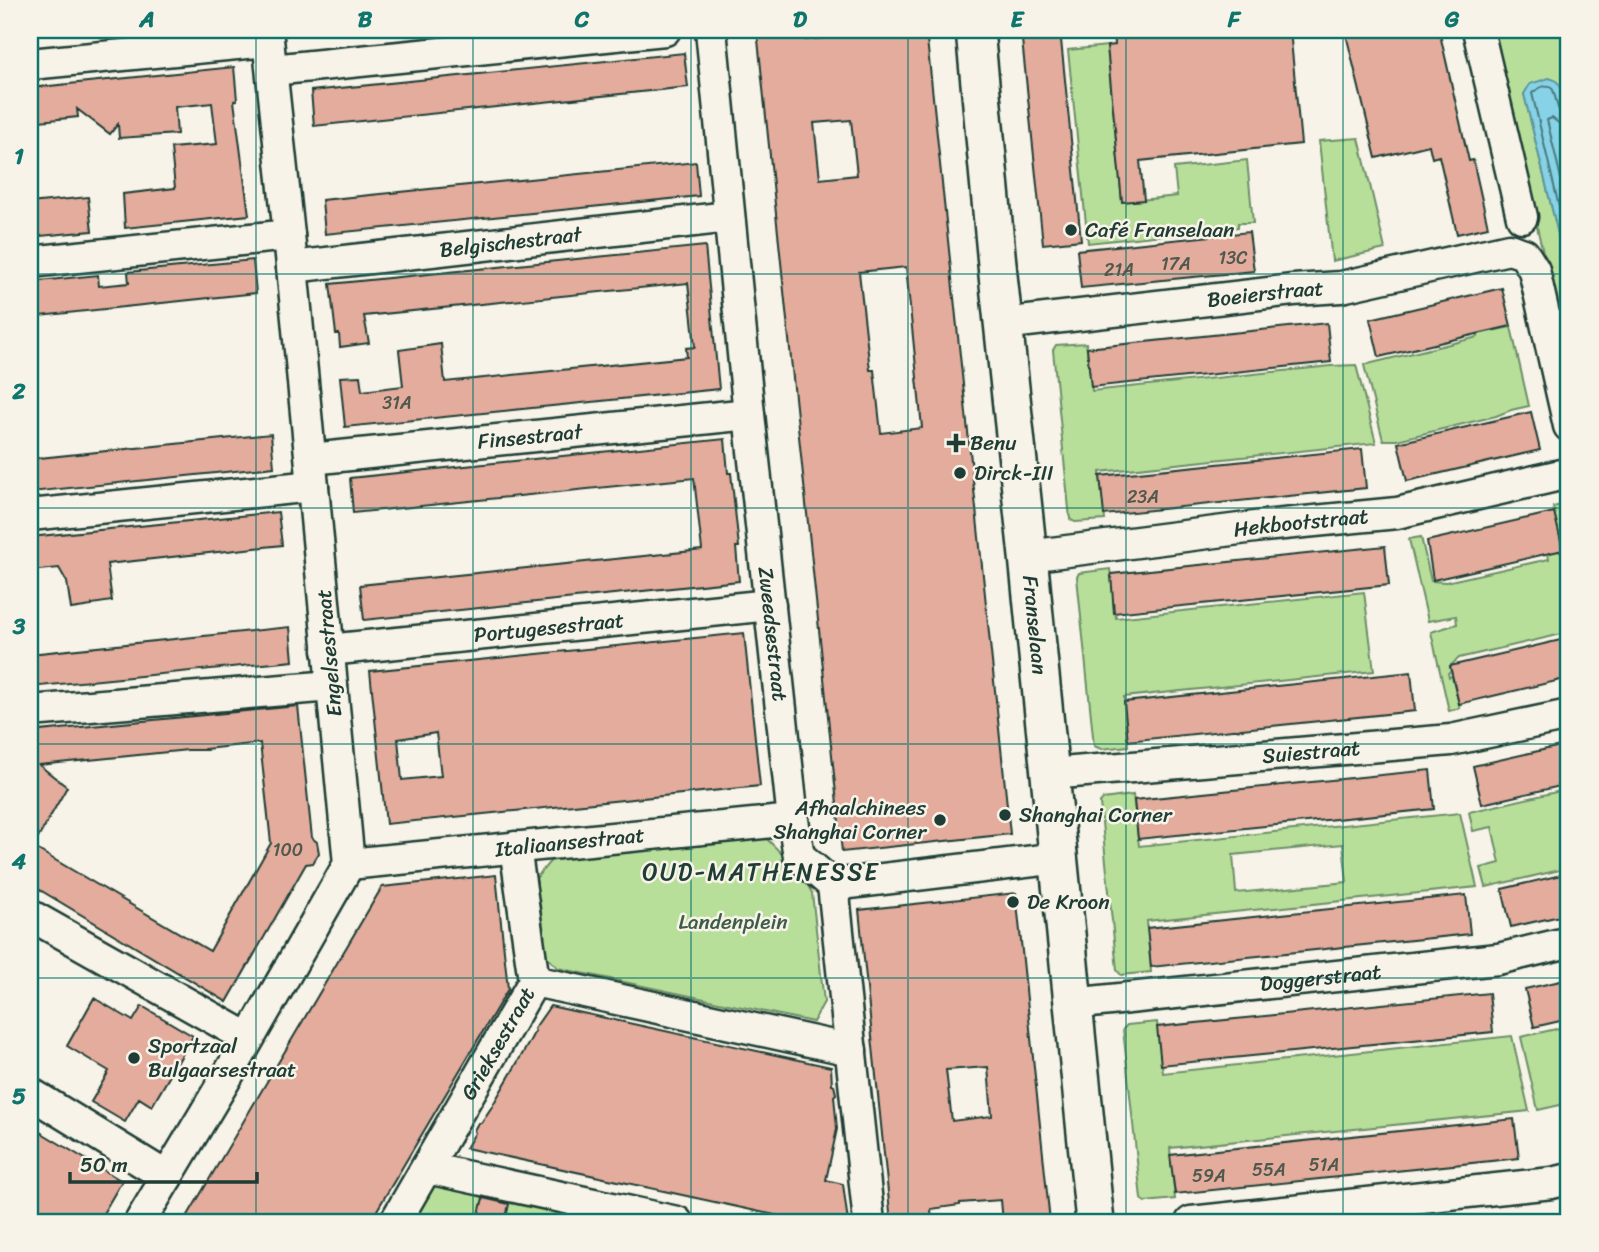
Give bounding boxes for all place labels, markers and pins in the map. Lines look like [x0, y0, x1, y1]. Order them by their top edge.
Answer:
place label: Café Franselaan [1085, 211, 1234, 249]
marker: Café Franselaan [1063, 222, 1079, 238]
place label: Benu [970, 424, 1017, 462]
marker: Benu [948, 435, 964, 451]
place label: Dirck-III [974, 454, 1054, 492]
marker: Dirck-III [952, 465, 968, 481]
place label: Afhaalchinees Shanghai Corner [773, 789, 927, 851]
place label: Shanghai Corner [1019, 796, 1173, 834]
marker: Shanghai Corner [997, 807, 1013, 823]
marker: Afhaalchinees Shanghai Corner [932, 812, 948, 828]
place label: De Kroon [1027, 883, 1110, 921]
marker: De Kroon [1005, 894, 1021, 910]
place label: Sportzaal Bulgaarsestraat [148, 1027, 296, 1089]
marker: Sportzaal Bulgaarsestraat [126, 1050, 142, 1066]

